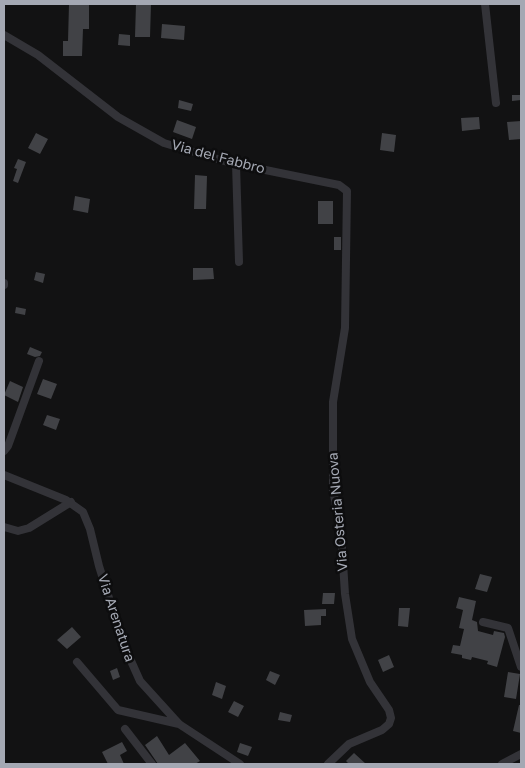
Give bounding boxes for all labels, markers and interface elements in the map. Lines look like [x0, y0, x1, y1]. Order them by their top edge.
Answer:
street label: Via del Fabbro [169, 136, 267, 178]
street label: Via Osteria Nuova [324, 452, 352, 572]
street label: Via Arenatura [94, 572, 138, 664]

